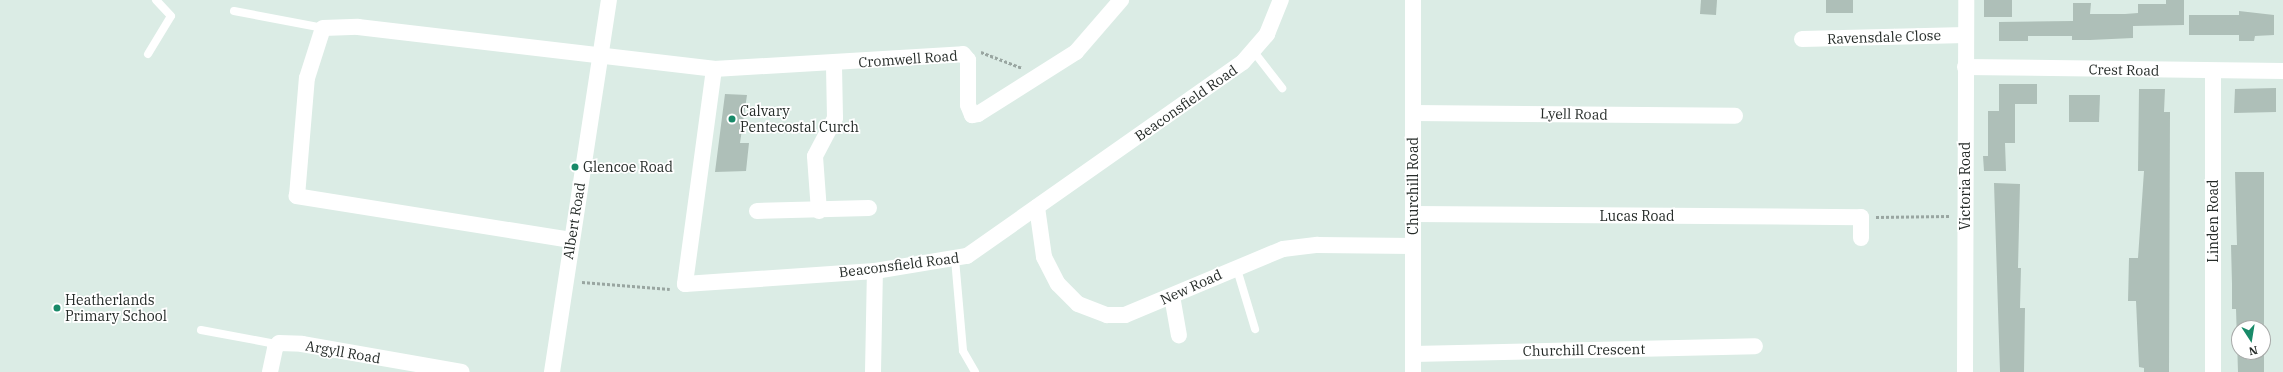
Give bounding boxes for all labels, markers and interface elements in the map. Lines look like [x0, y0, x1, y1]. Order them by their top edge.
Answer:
street label: Ravensdale Close [1827, 27, 1941, 47]
street label: Cromwell Road [858, 47, 958, 71]
street label: Beaconsfield Road [1132, 61, 1240, 145]
street label: Crest Road [2088, 61, 2160, 79]
place label: Calvary Pentecostal Curch [740, 103, 859, 136]
street label: Lyell Road [1540, 105, 1608, 123]
marker: Calvary Pentecostal Curch [727, 114, 737, 124]
street label: Churchill Road [1405, 137, 1421, 235]
street label: Victoria Road [1957, 142, 1973, 230]
place label: Glencoe Road [583, 159, 673, 175]
marker: Glencoe Road [570, 162, 580, 172]
street label: Linden Road [2205, 179, 2221, 263]
street label: Albert Road [560, 181, 588, 261]
street label: Lucas Road [1599, 208, 1675, 224]
street label: Beaconsfield Road [838, 249, 960, 281]
street label: New Road [1158, 266, 1224, 308]
place label: Heatherlands Primary School [65, 292, 167, 324]
marker: Heatherlands Primary School [52, 303, 62, 313]
north arrow [2231, 320, 2271, 360]
street label: Argyll Road [304, 337, 382, 367]
street label: Churchill Crescent [1523, 341, 1645, 359]
text: N [2248, 343, 2259, 359]

